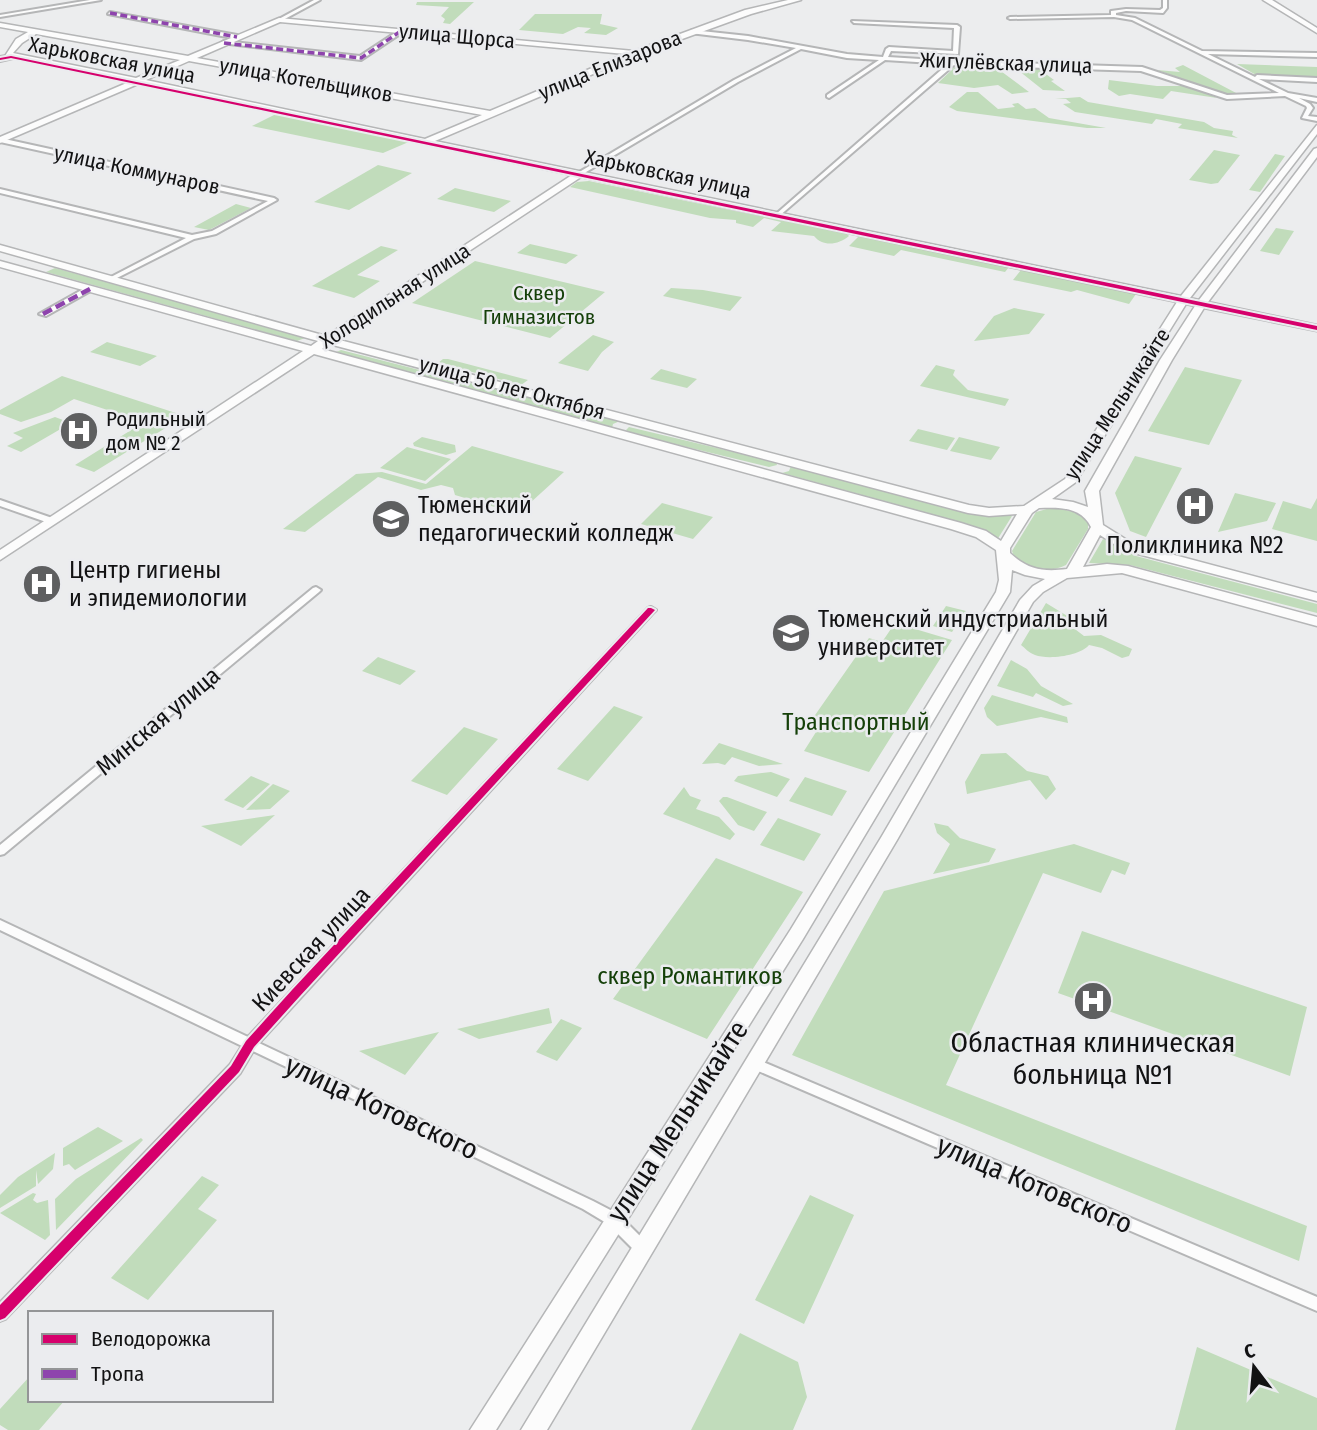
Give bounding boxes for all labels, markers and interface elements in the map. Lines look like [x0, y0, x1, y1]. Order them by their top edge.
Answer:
street label: улица Щорса [398, 18, 516, 54]
street label: улица Елизарова [535, 25, 685, 105]
street label: Харьковская улица [26, 31, 198, 89]
street label: Жигулёвская улица [919, 47, 1093, 79]
street label: улица Котельщиков [217, 52, 395, 108]
street label: улица Коммунаров [52, 140, 222, 200]
street label: Харьковская улица [583, 144, 753, 204]
street label: Холодильная улица [315, 238, 475, 354]
park label: Сквер Гимназистов [483, 280, 595, 330]
street label: улица Мельникайте [1058, 323, 1176, 485]
street label: улица 50 лет Октября [416, 351, 608, 425]
place label: Родильный дом № 2 [106, 406, 206, 456]
hospital icon: Родильный дом № 2 [58, 410, 100, 452]
hospital icon: Поликлиника №2 [1174, 485, 1216, 527]
place label: Тюменский педагогический колледж [418, 491, 674, 547]
school or university icon: Тюменский педагогический колледж [370, 498, 412, 540]
place label: Поликлиника №2 [1106, 531, 1284, 559]
place label: Центр гигиены и эпидемиологии [69, 556, 247, 612]
hospital icon: Центр гигиены и эпидемиологии [21, 563, 63, 605]
place label: Тюменский индустриальный университет [818, 605, 1109, 661]
school or university icon: Тюменский индустриальный университет [770, 612, 812, 654]
street label: Минская улица [90, 661, 226, 781]
park label: Транспортный [782, 708, 930, 736]
street label: Киевская улица [246, 881, 376, 1017]
park label: сквер Романтиков [597, 962, 783, 990]
hospital icon: Областная клиническая больница №1 [1072, 980, 1114, 1022]
street label: улица Мельникайте [600, 1014, 755, 1228]
place label: Областная клиническая больница №1 [951, 1026, 1235, 1091]
street label: улица Котовского [280, 1048, 484, 1167]
street label: улица Котовского [932, 1128, 1138, 1241]
legend [28, 1311, 273, 1402]
text: Велодорожка [91, 1326, 211, 1352]
north arrow [1219, 1332, 1289, 1402]
text: С [1241, 1339, 1257, 1364]
text: Тропа [91, 1361, 144, 1387]

